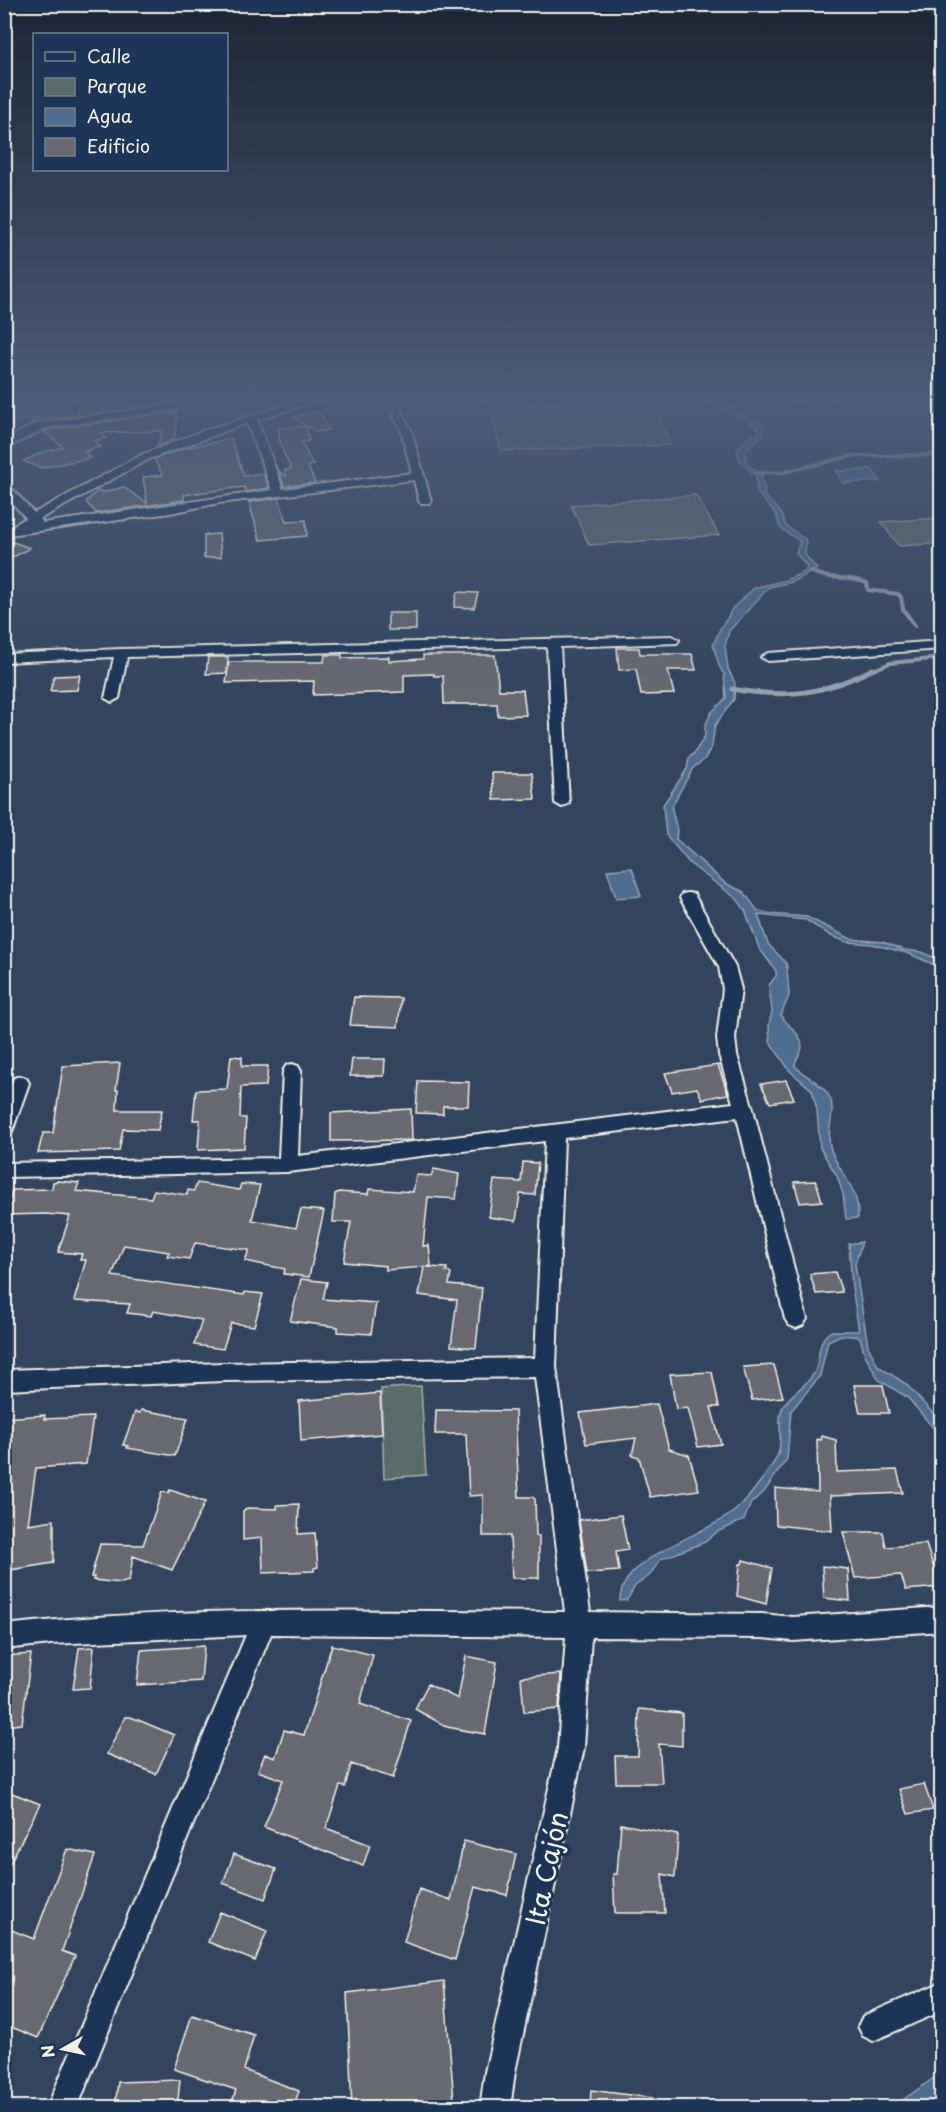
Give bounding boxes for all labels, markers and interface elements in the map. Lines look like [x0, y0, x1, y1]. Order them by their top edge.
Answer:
legend [33, 33, 228, 171]
text: Calle [87, 42, 131, 69]
text: Parque [87, 72, 147, 99]
text: Agua [87, 102, 133, 129]
text: Edificio [87, 132, 150, 159]
street label: Ita Cajón [515, 1808, 577, 1928]
north arrow [33, 2019, 93, 2079]
text: N [34, 2043, 60, 2060]

